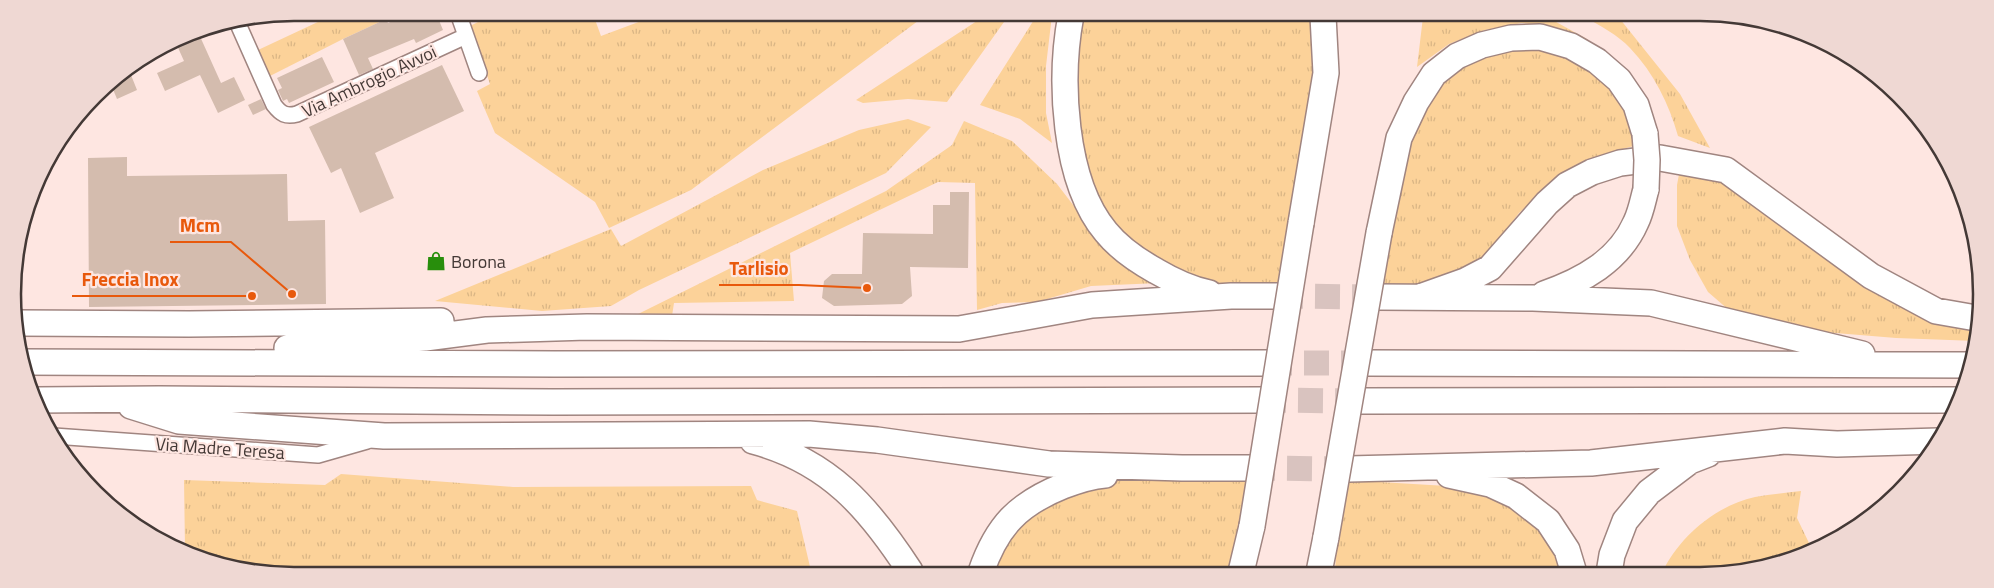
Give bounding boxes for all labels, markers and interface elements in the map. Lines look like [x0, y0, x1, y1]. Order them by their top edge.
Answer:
street label: Via Ambrogio Avvoi [297, 38, 441, 124]
callout: Mcm [170, 208, 231, 242]
text: Mcm [180, 210, 220, 239]
place label: Borona [451, 248, 506, 275]
shop icon: Borona [425, 250, 447, 272]
callout: Tarlisio [719, 251, 799, 285]
text: Tarlisio [729, 253, 789, 282]
callout: Freccia Inox [72, 262, 189, 296]
text: Freccia Inox [81, 264, 179, 293]
street label: Via Madre Teresa [154, 430, 286, 466]

